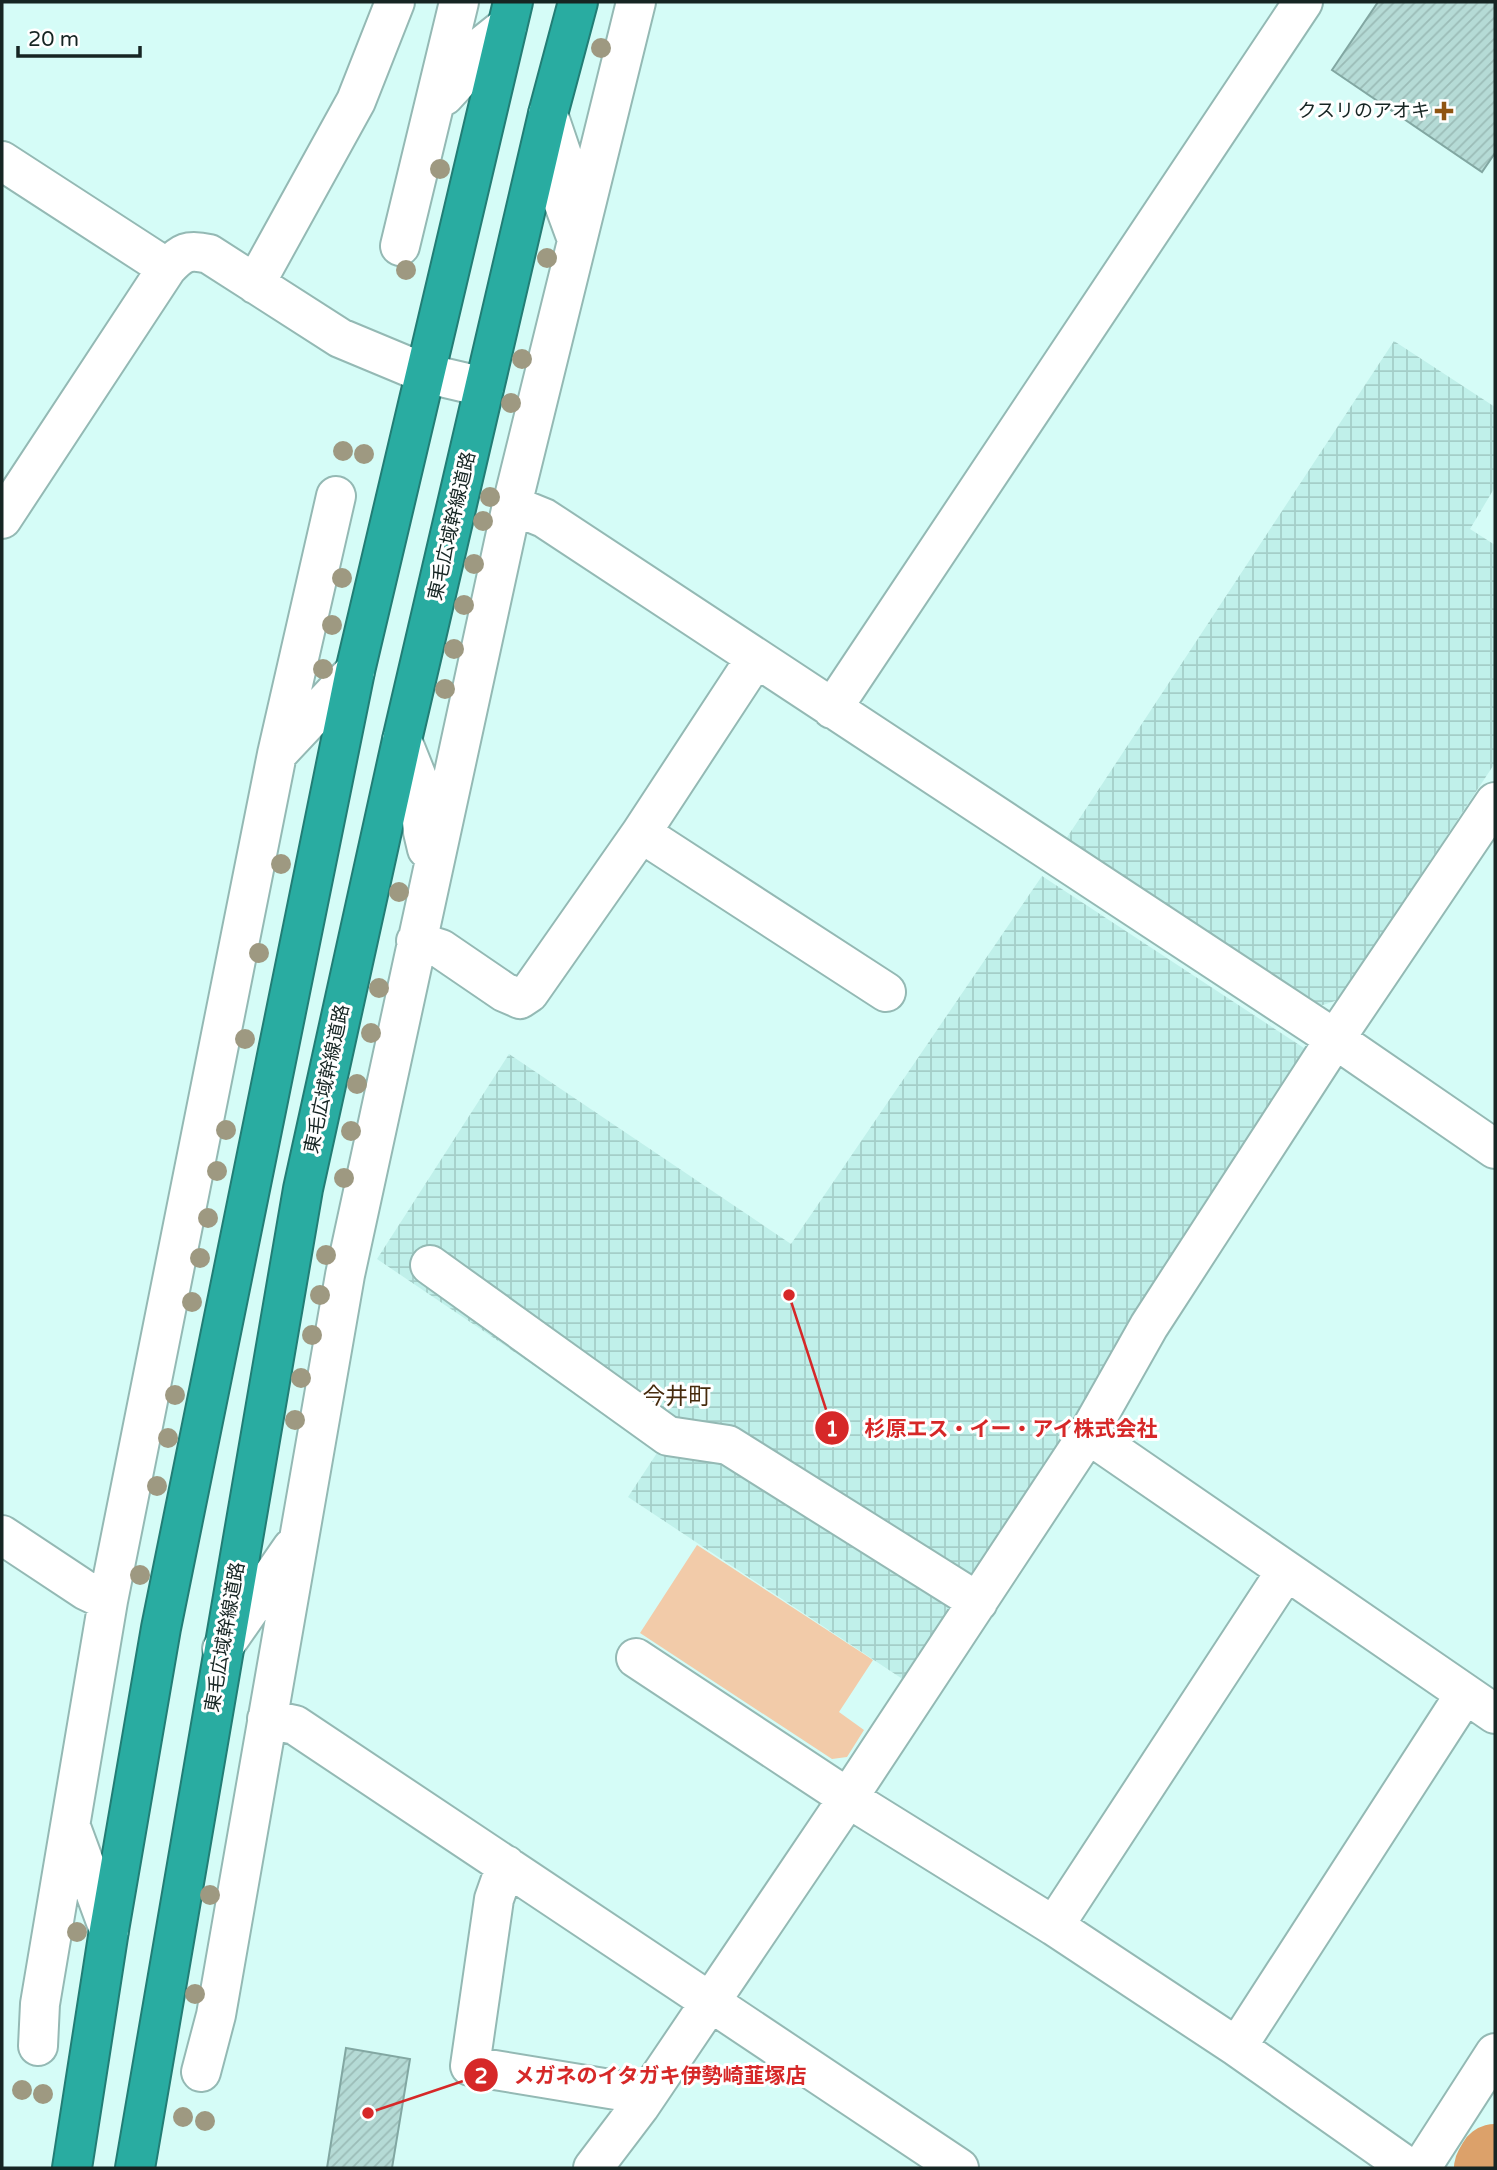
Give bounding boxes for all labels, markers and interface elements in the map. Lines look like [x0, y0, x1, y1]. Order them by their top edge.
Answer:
scale bar [18, 14, 140, 58]
text: 20 m [28, 27, 79, 52]
place label: クスリのアオキ [1298, 100, 1430, 122]
marker: クスリのアオキ [1436, 103, 1452, 119]
street label: 東毛広域幹線道路 [424, 449, 480, 603]
street label: 東毛広域幹線道路 [300, 1002, 354, 1156]
district label: 今井町 [643, 1383, 712, 1411]
callout: 杉原エス・イー・アイ株式会社 [815, 1407, 1172, 1449]
text: 1 [825, 1417, 839, 1442]
text: 杉原エス・イー・アイ株式会社 [865, 1417, 1157, 1442]
street label: 東毛広域幹線道路 [201, 1560, 249, 1714]
callout: メガネのイタガキ伊勢崎韮塚店 [464, 2054, 821, 2096]
text: 2 [474, 2064, 488, 2089]
text: メガネのイタガキ伊勢崎韮塚店 [513, 2064, 807, 2089]

